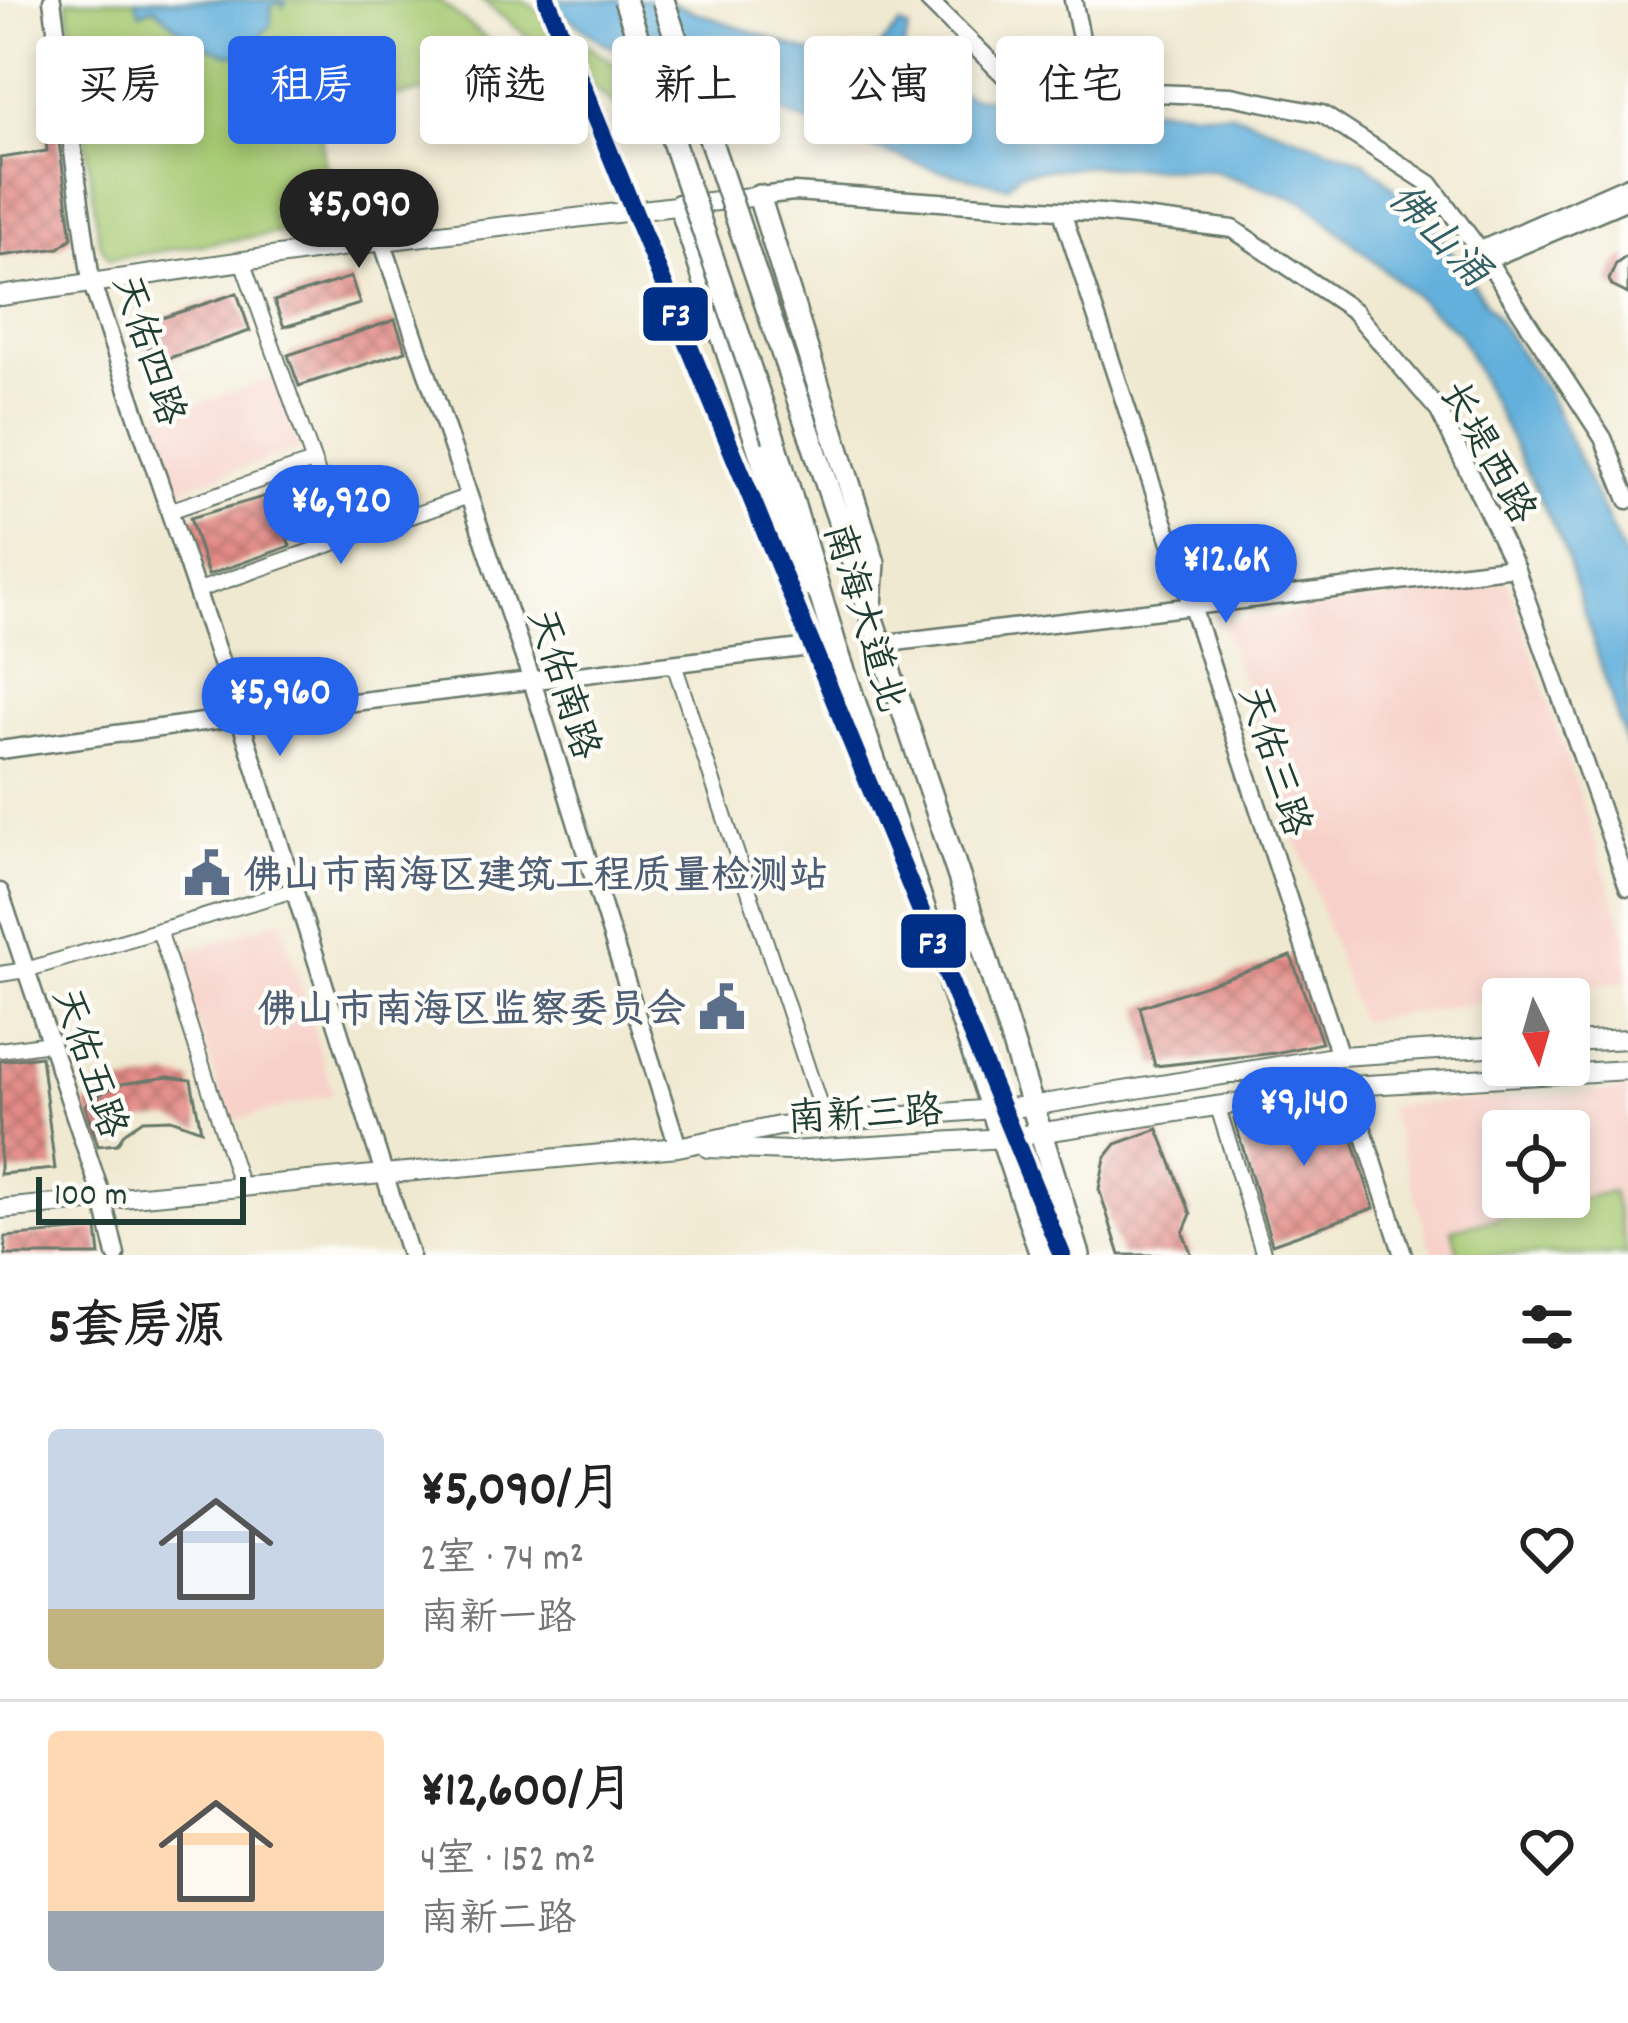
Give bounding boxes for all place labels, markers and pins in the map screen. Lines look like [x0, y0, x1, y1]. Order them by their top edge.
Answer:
pin: ¥5,090 [261, 169, 457, 271]
pin: ¥6,920 [243, 465, 439, 567]
pin: ¥12.6K [1128, 524, 1324, 626]
pin: ¥5,960 [182, 657, 378, 759]
public building icon: 佛山市南海区建筑工程质量检测站 [182, 848, 232, 898]
place label: 佛山市南海区建筑工程质量检测站 [243, 852, 828, 907]
public building icon: 佛山市南海区监察委员会 [697, 982, 747, 1032]
place label: 佛山市南海区监察委员会 [257, 986, 686, 1041]
pin: ¥9,140 [1206, 1067, 1402, 1169]

